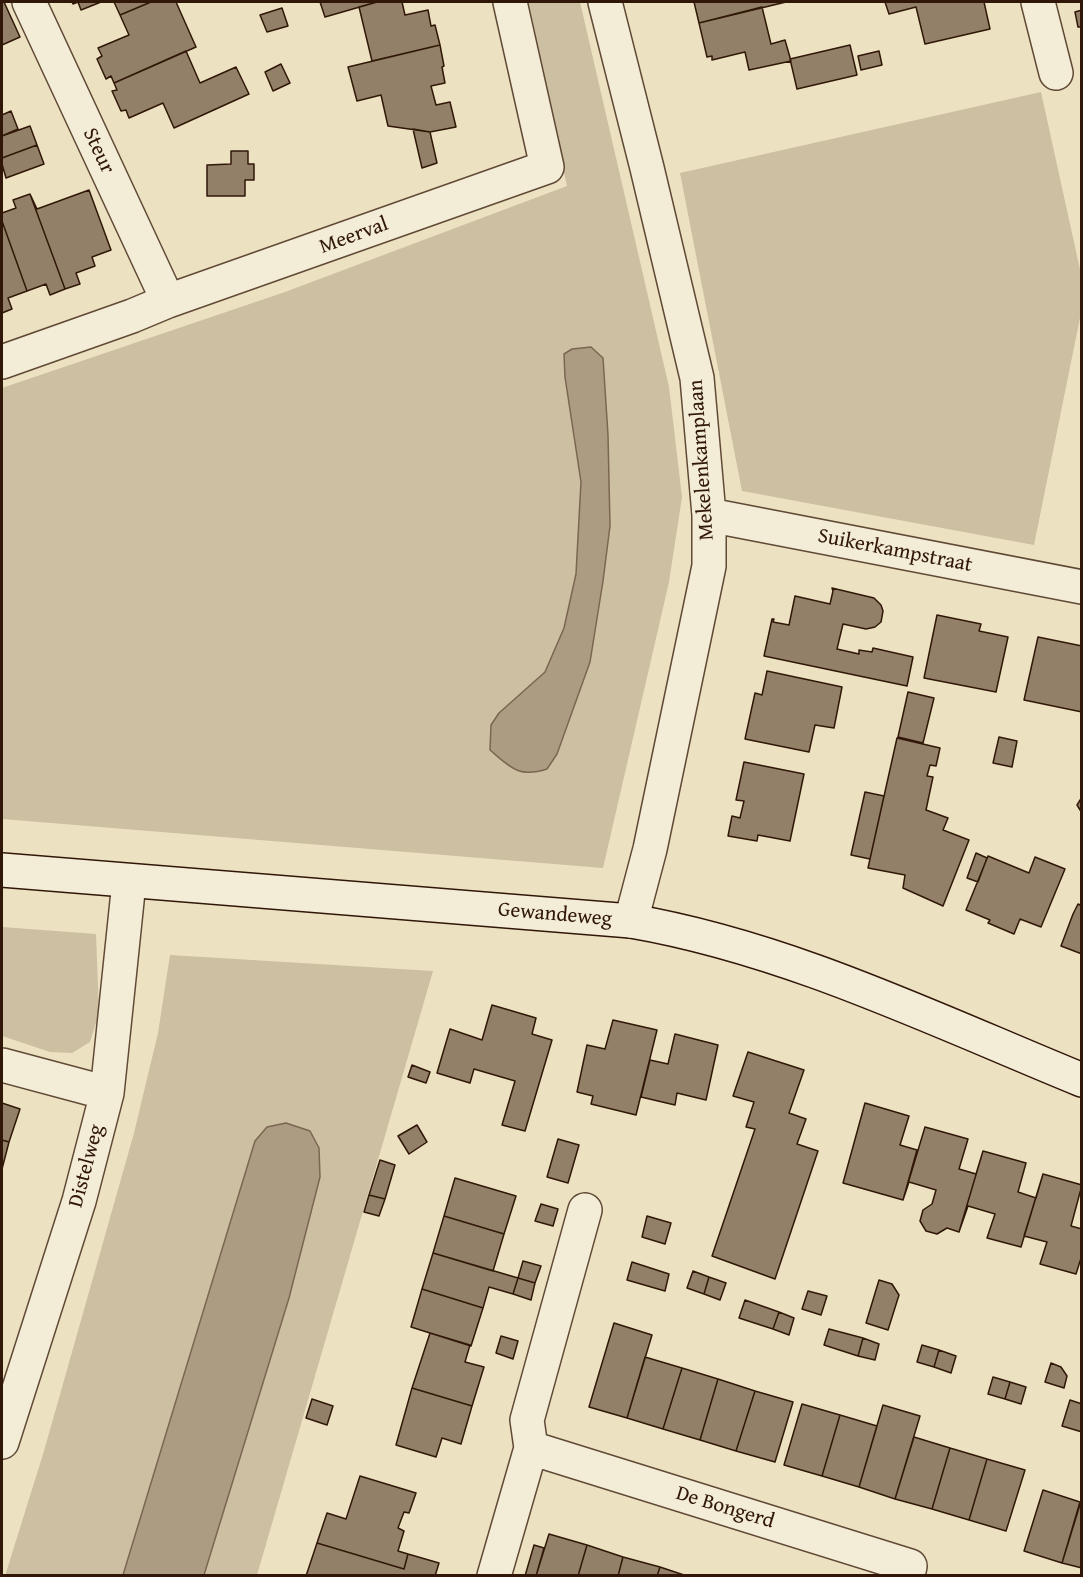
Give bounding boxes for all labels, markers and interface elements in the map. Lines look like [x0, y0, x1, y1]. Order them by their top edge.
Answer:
street label: Steur [77, 124, 119, 178]
street label: Meerval [316, 212, 392, 260]
street label: Mekelenkamplaan [684, 379, 720, 541]
street label: Suikerkampstraat [816, 524, 974, 578]
street label: Gewandeweg [497, 897, 613, 933]
street label: Distelweg [64, 1122, 110, 1210]
street label: De Bongerd [673, 1481, 777, 1535]

